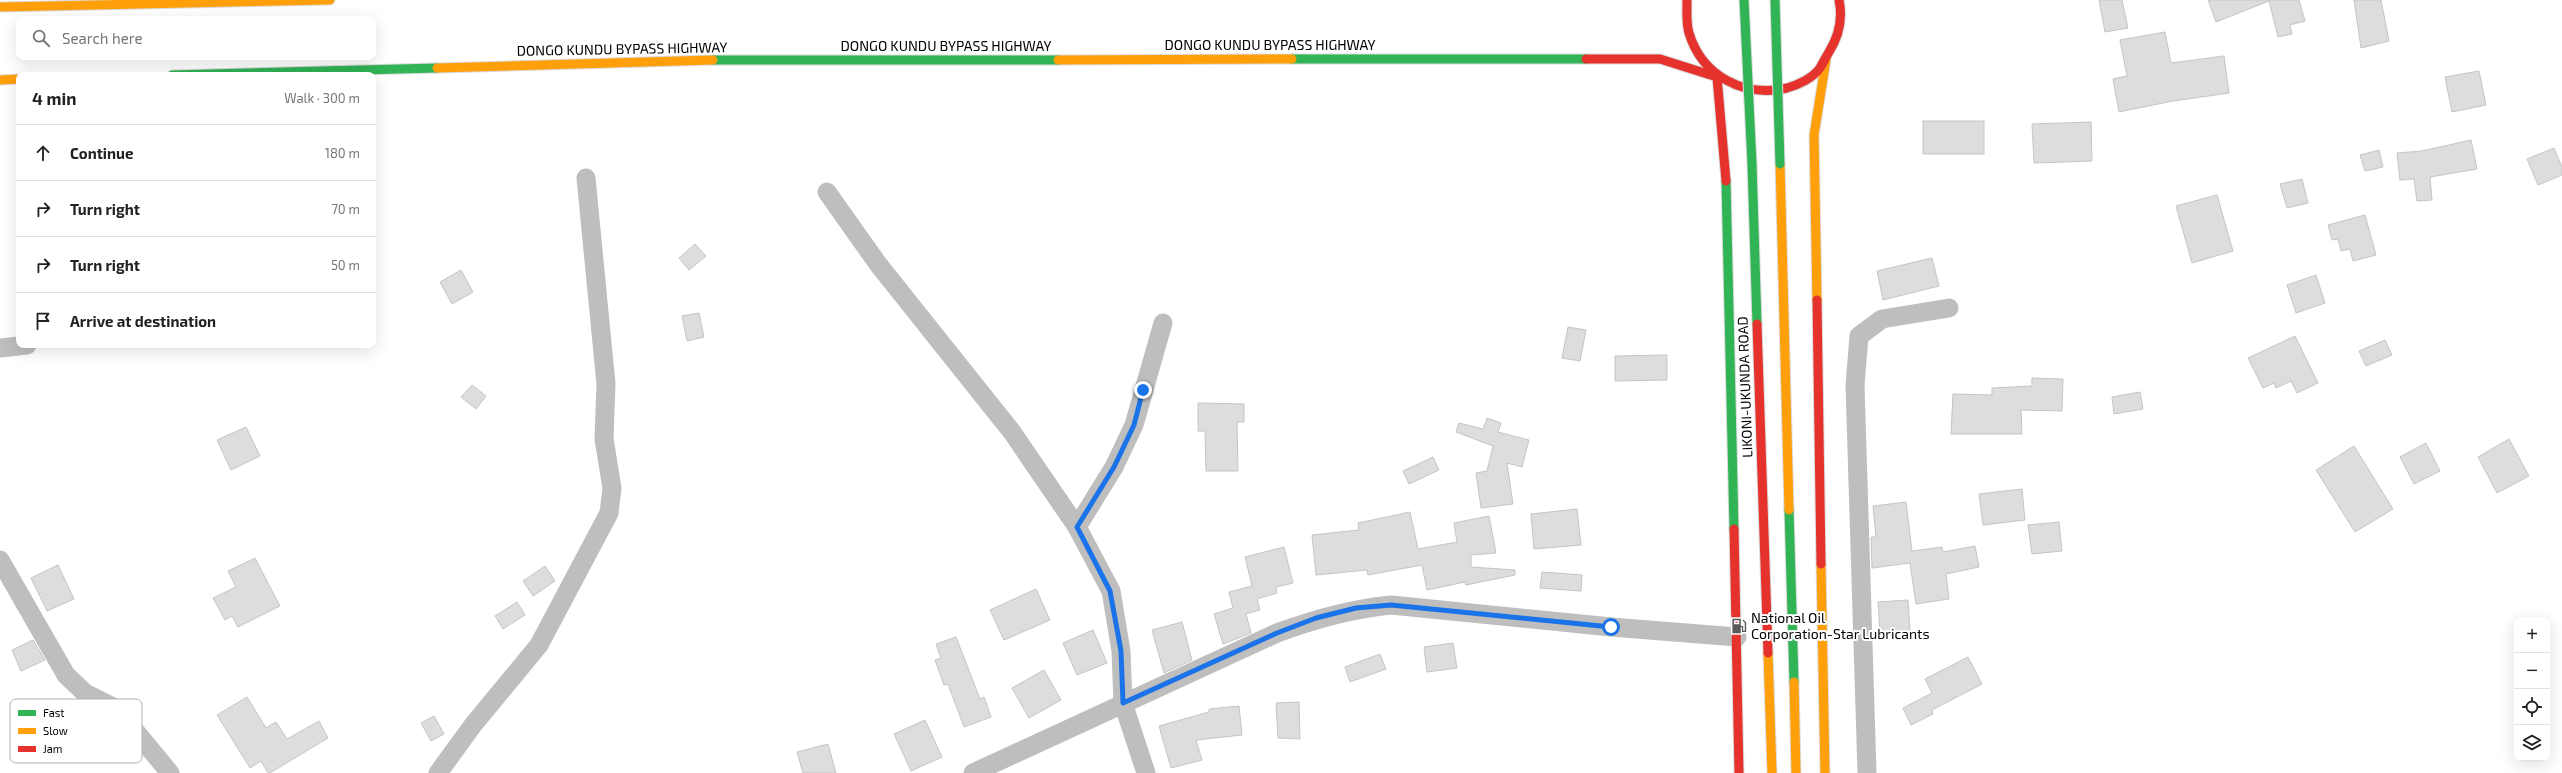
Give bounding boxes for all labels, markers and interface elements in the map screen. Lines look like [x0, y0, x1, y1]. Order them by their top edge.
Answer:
search box [16, 16, 376, 60]
icon: search [30, 27, 52, 49]
text: Search here [62, 29, 143, 47]
street label: DONGO KUNDU BYPASS HIGHWAY [1165, 36, 1375, 53]
street label: DONGO KUNDU BYPASS HIGHWAY [841, 37, 1051, 54]
street label: DONGO KUNDU BYPASS HIGHWAY [516, 38, 728, 59]
text: 4 min [32, 88, 76, 108]
text: Walk · 300 m [284, 90, 360, 106]
icon: ahead [32, 142, 54, 164]
text: Continue [70, 144, 133, 162]
text: 180 m [325, 145, 360, 161]
icon: right [32, 198, 54, 220]
text: Turn right [70, 200, 140, 218]
text: 70 m [331, 201, 360, 217]
icon: right [32, 254, 54, 276]
text: Turn right [70, 256, 140, 274]
text: 50 m [331, 257, 360, 273]
icon: arrive [32, 310, 54, 332]
text: Arrive at destination [70, 312, 216, 330]
street label: LIKONI-UKUNDA ROAD [1734, 316, 1755, 458]
route end [1134, 381, 1152, 399]
place label: National Oil Corporation-Star Lubricants [1751, 609, 1930, 642]
fuel station icon: National Oil Corporation-Star Lubricants [1730, 617, 1748, 635]
map controls [2514, 617, 2550, 761]
button: + [2514, 617, 2550, 653]
route start [1602, 618, 1620, 636]
button: − [2514, 653, 2550, 689]
button: locate [2514, 689, 2550, 725]
legend [10, 699, 142, 763]
text: Fast [43, 706, 65, 719]
text: Slow [43, 724, 68, 737]
button: layers [2514, 725, 2550, 761]
text: Jam [43, 742, 62, 755]

